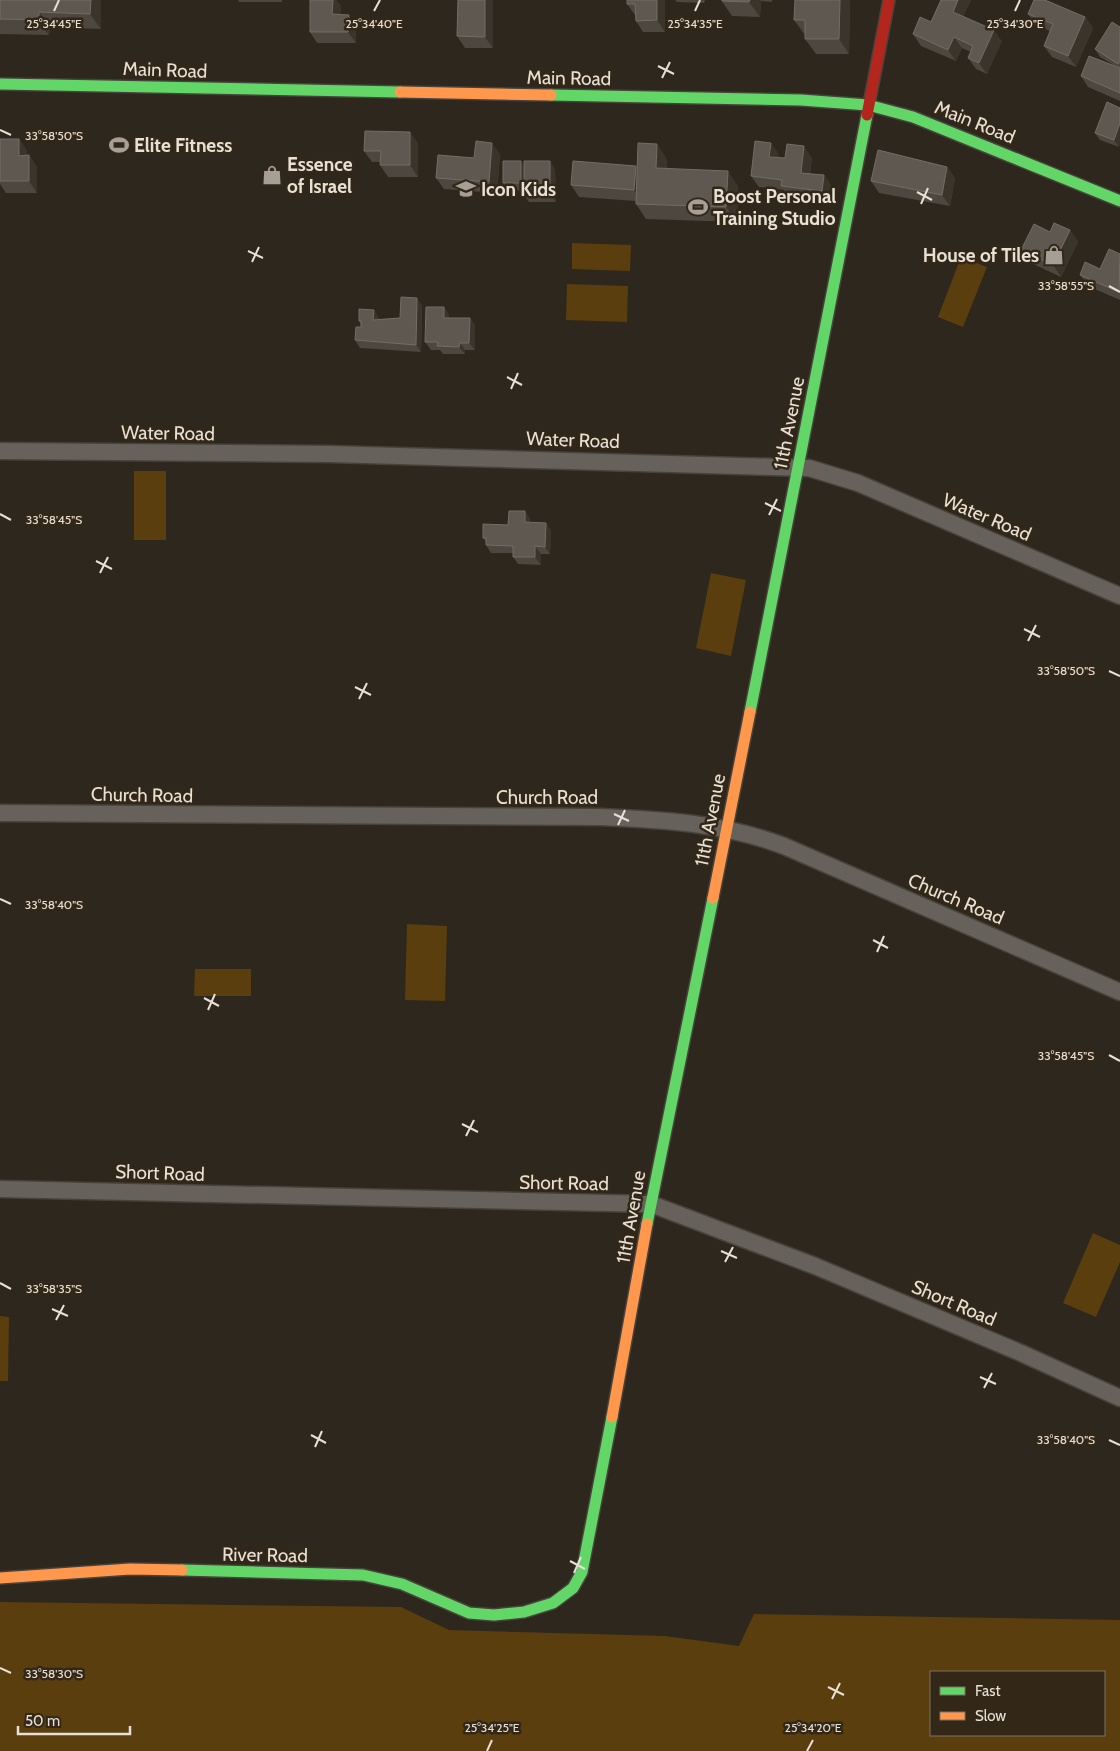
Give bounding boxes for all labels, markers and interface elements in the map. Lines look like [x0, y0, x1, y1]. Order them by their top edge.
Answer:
text: 25°34'45"E [26, 16, 82, 31]
text: 25°34'40"E [345, 16, 403, 31]
text: 25°34'35"E [667, 16, 723, 31]
text: 25°34'30"E [986, 16, 1044, 31]
street label: Main Road [122, 57, 208, 83]
street label: Main Road [527, 66, 611, 90]
street label: Main Road [931, 95, 1019, 149]
text: 33°58'50"S [25, 128, 83, 143]
sports icon: Elite Fitness [108, 134, 130, 156]
place label: Elite Fitness [134, 134, 232, 157]
place label: Essence of Israel [287, 153, 353, 198]
shop icon: Essence of Israel [261, 164, 283, 186]
school or university icon: Icon Kids [455, 178, 477, 200]
place label: Icon Kids [481, 178, 556, 201]
place label: Boost Personal Training Studio [713, 185, 836, 230]
sports icon: Boost Personal Training Studio [687, 196, 709, 218]
place label: House of Tiles [923, 244, 1039, 267]
shop icon: House of Tiles [1043, 244, 1065, 266]
text: 33°58'55"S [1038, 278, 1094, 293]
street label: 11th Avenue [769, 375, 809, 471]
street label: Water Road [121, 421, 215, 445]
street label: Water Road [526, 427, 620, 453]
street label: Water Road [939, 488, 1035, 546]
text: 33°58'45"S [26, 512, 82, 527]
text: 33°58'50"S [1037, 663, 1095, 678]
street label: 11th Avenue [690, 772, 730, 868]
street label: Church Road [91, 783, 193, 807]
street label: Church Road [496, 786, 598, 809]
street label: Church Road [904, 868, 1008, 930]
text: 33°58'40"S [25, 897, 83, 912]
text: 33°58'45"S [1038, 1048, 1094, 1063]
street label: Short Road [115, 1160, 205, 1186]
street label: 11th Avenue [612, 1169, 650, 1265]
street label: Short Road [519, 1171, 609, 1195]
street label: Short Road [908, 1275, 1000, 1331]
text: 33°58'35"S [26, 1281, 82, 1296]
text: 33°58'40"S [1037, 1432, 1095, 1447]
street label: River Road [222, 1543, 308, 1567]
text: 33°58'30"S [25, 1666, 83, 1681]
legend [930, 1671, 1105, 1736]
text: Fast [975, 1682, 1000, 1700]
scale bar [18, 1704, 130, 1736]
text: Slow [975, 1707, 1006, 1725]
text: 50 m [25, 1712, 60, 1730]
text: 25°34'25"E [465, 1720, 520, 1735]
text: 25°34'20"E [785, 1720, 842, 1735]

